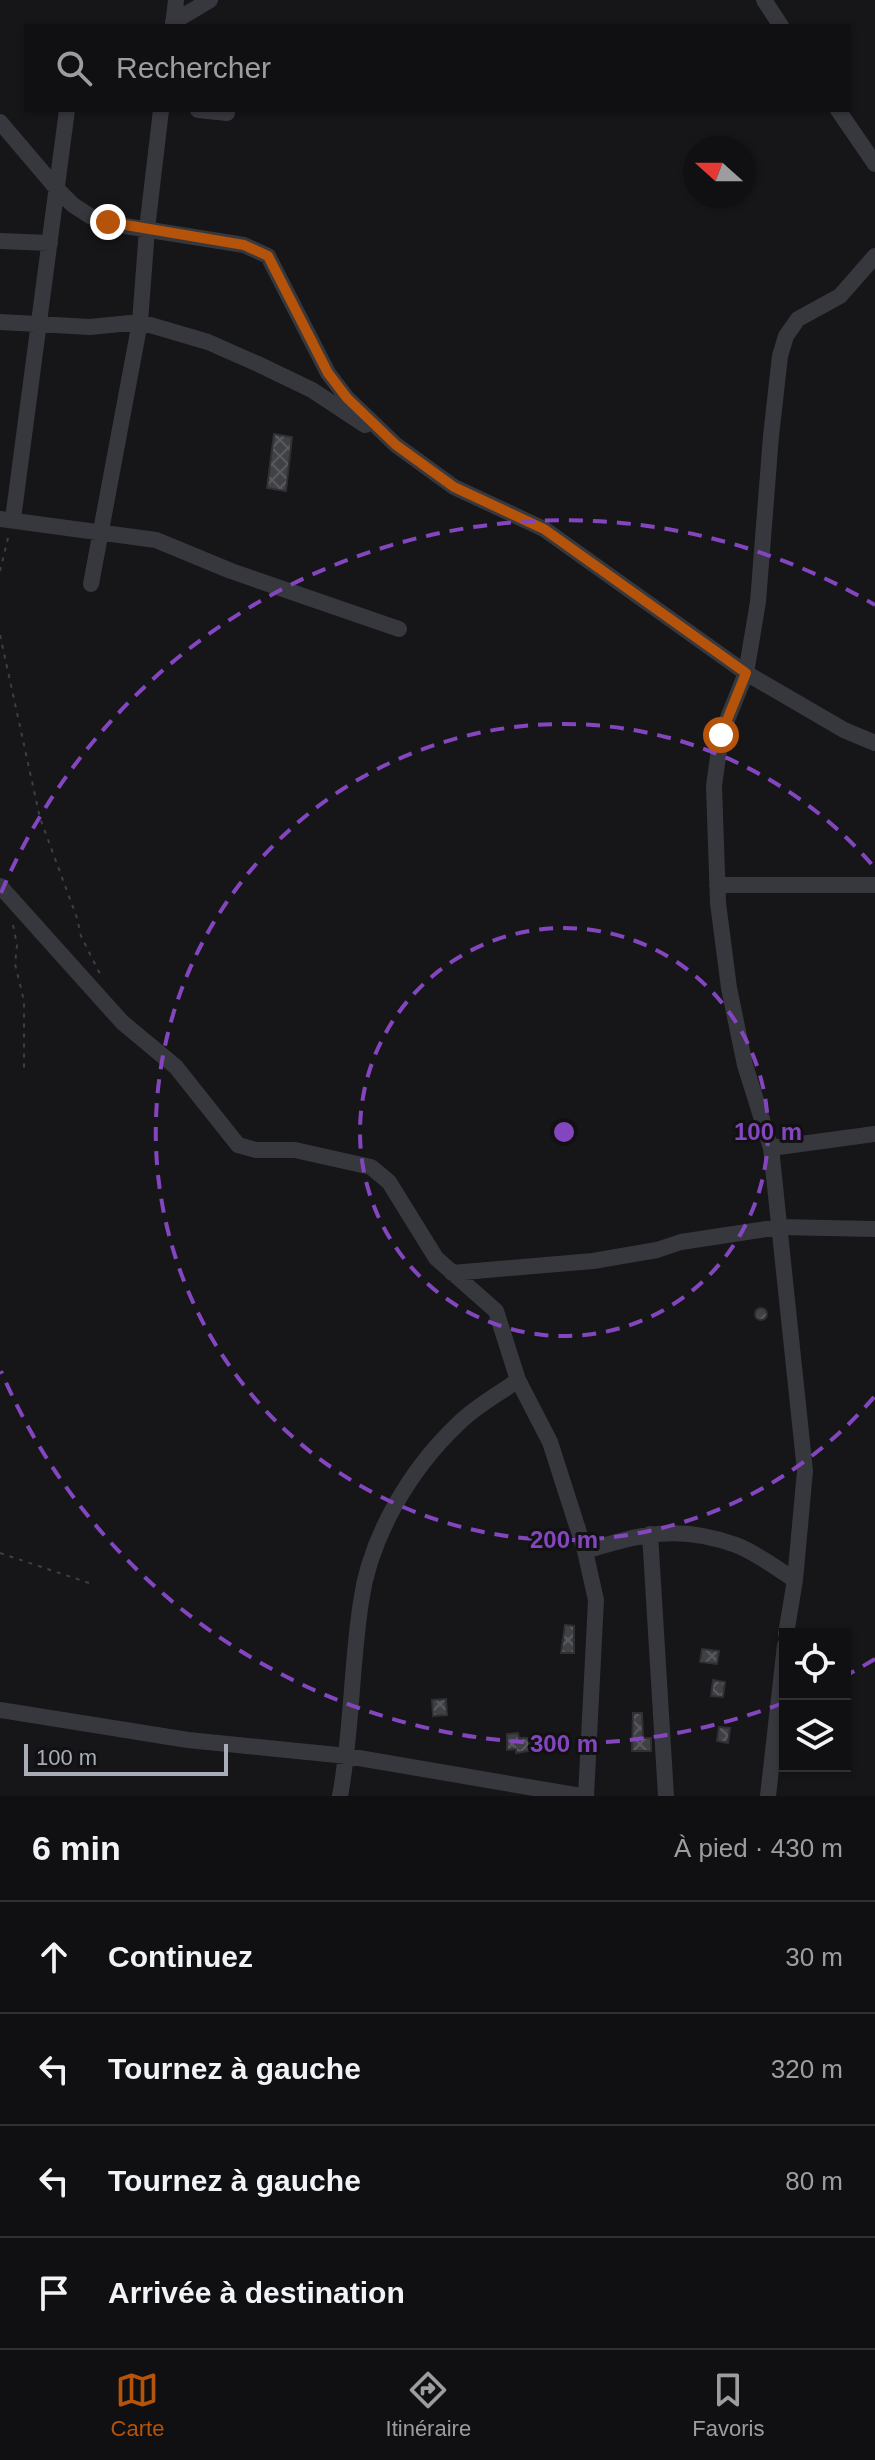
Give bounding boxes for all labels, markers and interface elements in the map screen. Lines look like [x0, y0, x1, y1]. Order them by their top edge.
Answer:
search box [24, 24, 851, 112]
icon: search [52, 46, 96, 90]
text: Rechercher [116, 51, 271, 84]
north arrow [683, 136, 755, 208]
route end [90, 204, 126, 240]
route start [703, 717, 739, 753]
centre of rings [550, 1118, 578, 1146]
text: 100 m [734, 1118, 802, 1145]
text: 200 m [530, 1526, 598, 1553]
map controls [779, 1628, 851, 1772]
button: locate [779, 1628, 851, 1700]
button: layers [779, 1700, 851, 1772]
text: 300 m [530, 1730, 598, 1757]
scale bar [24, 1740, 228, 1776]
text: 100 m [36, 1745, 97, 1770]
text: 6 min [32, 1829, 121, 1867]
text: À pied · 430 m [674, 1833, 843, 1863]
icon: ahead [32, 1935, 76, 1979]
text: Continuez [108, 1940, 253, 1973]
text: 30 m [785, 1942, 843, 1972]
icon: left [32, 2047, 76, 2091]
text: Tournez à gauche [108, 2052, 361, 2085]
text: 320 m [771, 2054, 843, 2084]
icon: left [32, 2159, 76, 2203]
text: Tournez à gauche [108, 2164, 361, 2197]
text: 80 m [785, 2166, 843, 2196]
icon: arrive [32, 2271, 76, 2315]
text: Arrivée à destination [108, 2276, 405, 2309]
tab: Carte [111, 2368, 164, 2442]
tab: Itinéraire [386, 2368, 471, 2442]
tab: Favoris [692, 2368, 764, 2442]

